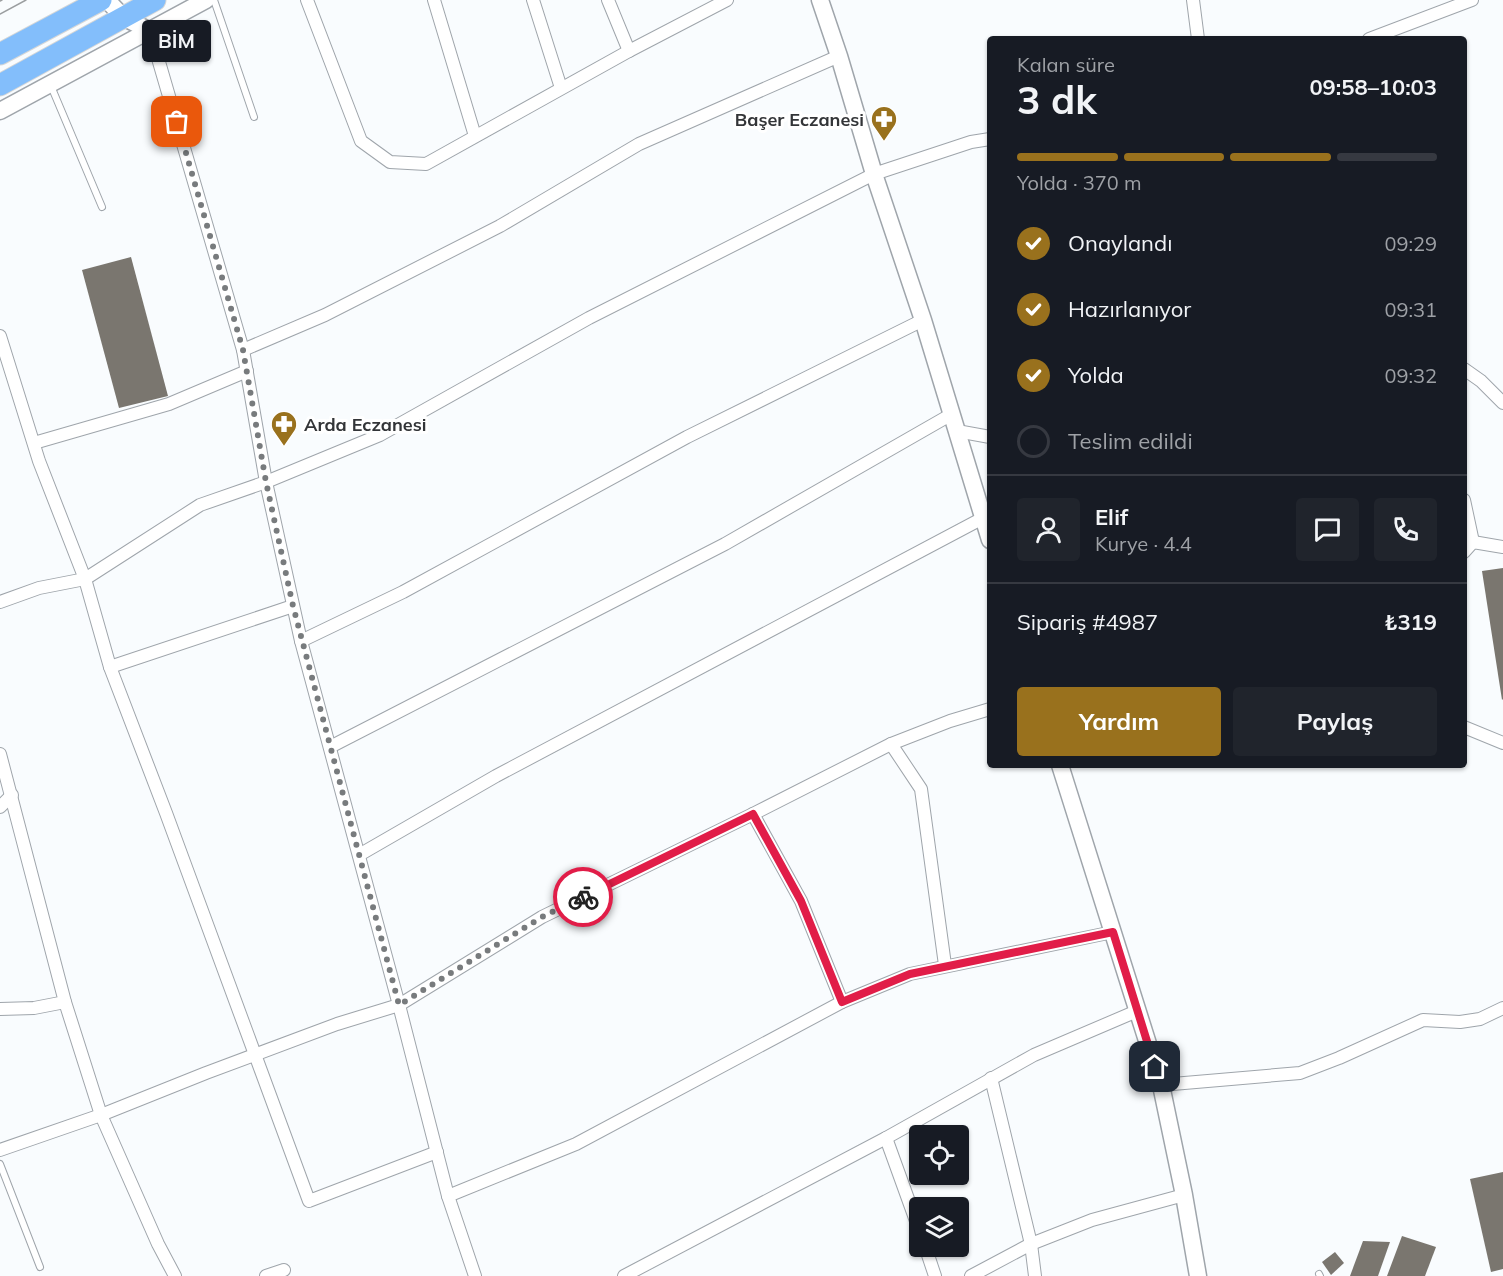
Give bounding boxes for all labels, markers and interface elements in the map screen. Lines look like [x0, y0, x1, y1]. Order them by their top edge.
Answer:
callout: BİM [142, 20, 212, 62]
text: BİM [158, 28, 195, 53]
text: Kalan süre [1017, 52, 1115, 77]
text: 09:58–10:03 [1309, 73, 1437, 101]
text: 3 dk [1017, 75, 1097, 124]
pin [151, 96, 202, 147]
pharmacy icon: Başer Eczanesi [869, 104, 899, 142]
icon: bag [160, 105, 193, 138]
place label: Başer Eczanesi [735, 108, 864, 131]
text: Yolda · 370 m [1017, 170, 1142, 195]
icon: check [1017, 227, 1050, 260]
text: Onaylandı [1068, 229, 1172, 257]
text: 09:29 [1384, 231, 1437, 256]
icon: check [1017, 293, 1050, 326]
text: Hazırlanıyor [1068, 295, 1191, 323]
text: 09:31 [1384, 297, 1437, 322]
icon: check [1017, 359, 1050, 392]
text: Yolda [1068, 361, 1124, 389]
text: 09:32 [1384, 363, 1437, 388]
pharmacy icon: Arda Eczanesi [269, 409, 299, 447]
place label: Arda Eczanesi [304, 413, 426, 436]
text: Teslim edildi [1068, 427, 1193, 455]
button: person [1017, 498, 1080, 561]
button: chat [1296, 498, 1359, 561]
button: phone [1374, 498, 1437, 561]
text: Elif [1095, 503, 1128, 531]
text: Kurye · 4.4 [1095, 531, 1192, 556]
text: Sipariş #4987 [1017, 608, 1158, 636]
text: ₺319 [1384, 608, 1437, 636]
button: Yardım [1017, 687, 1221, 756]
button: Paylaş [1233, 687, 1437, 756]
courier [553, 867, 613, 927]
icon: bike [567, 881, 600, 914]
pin [1129, 1041, 1180, 1092]
icon: home [1138, 1050, 1171, 1083]
map controls [909, 1125, 969, 1257]
button: locate [909, 1125, 969, 1185]
button: layers [909, 1197, 969, 1257]

